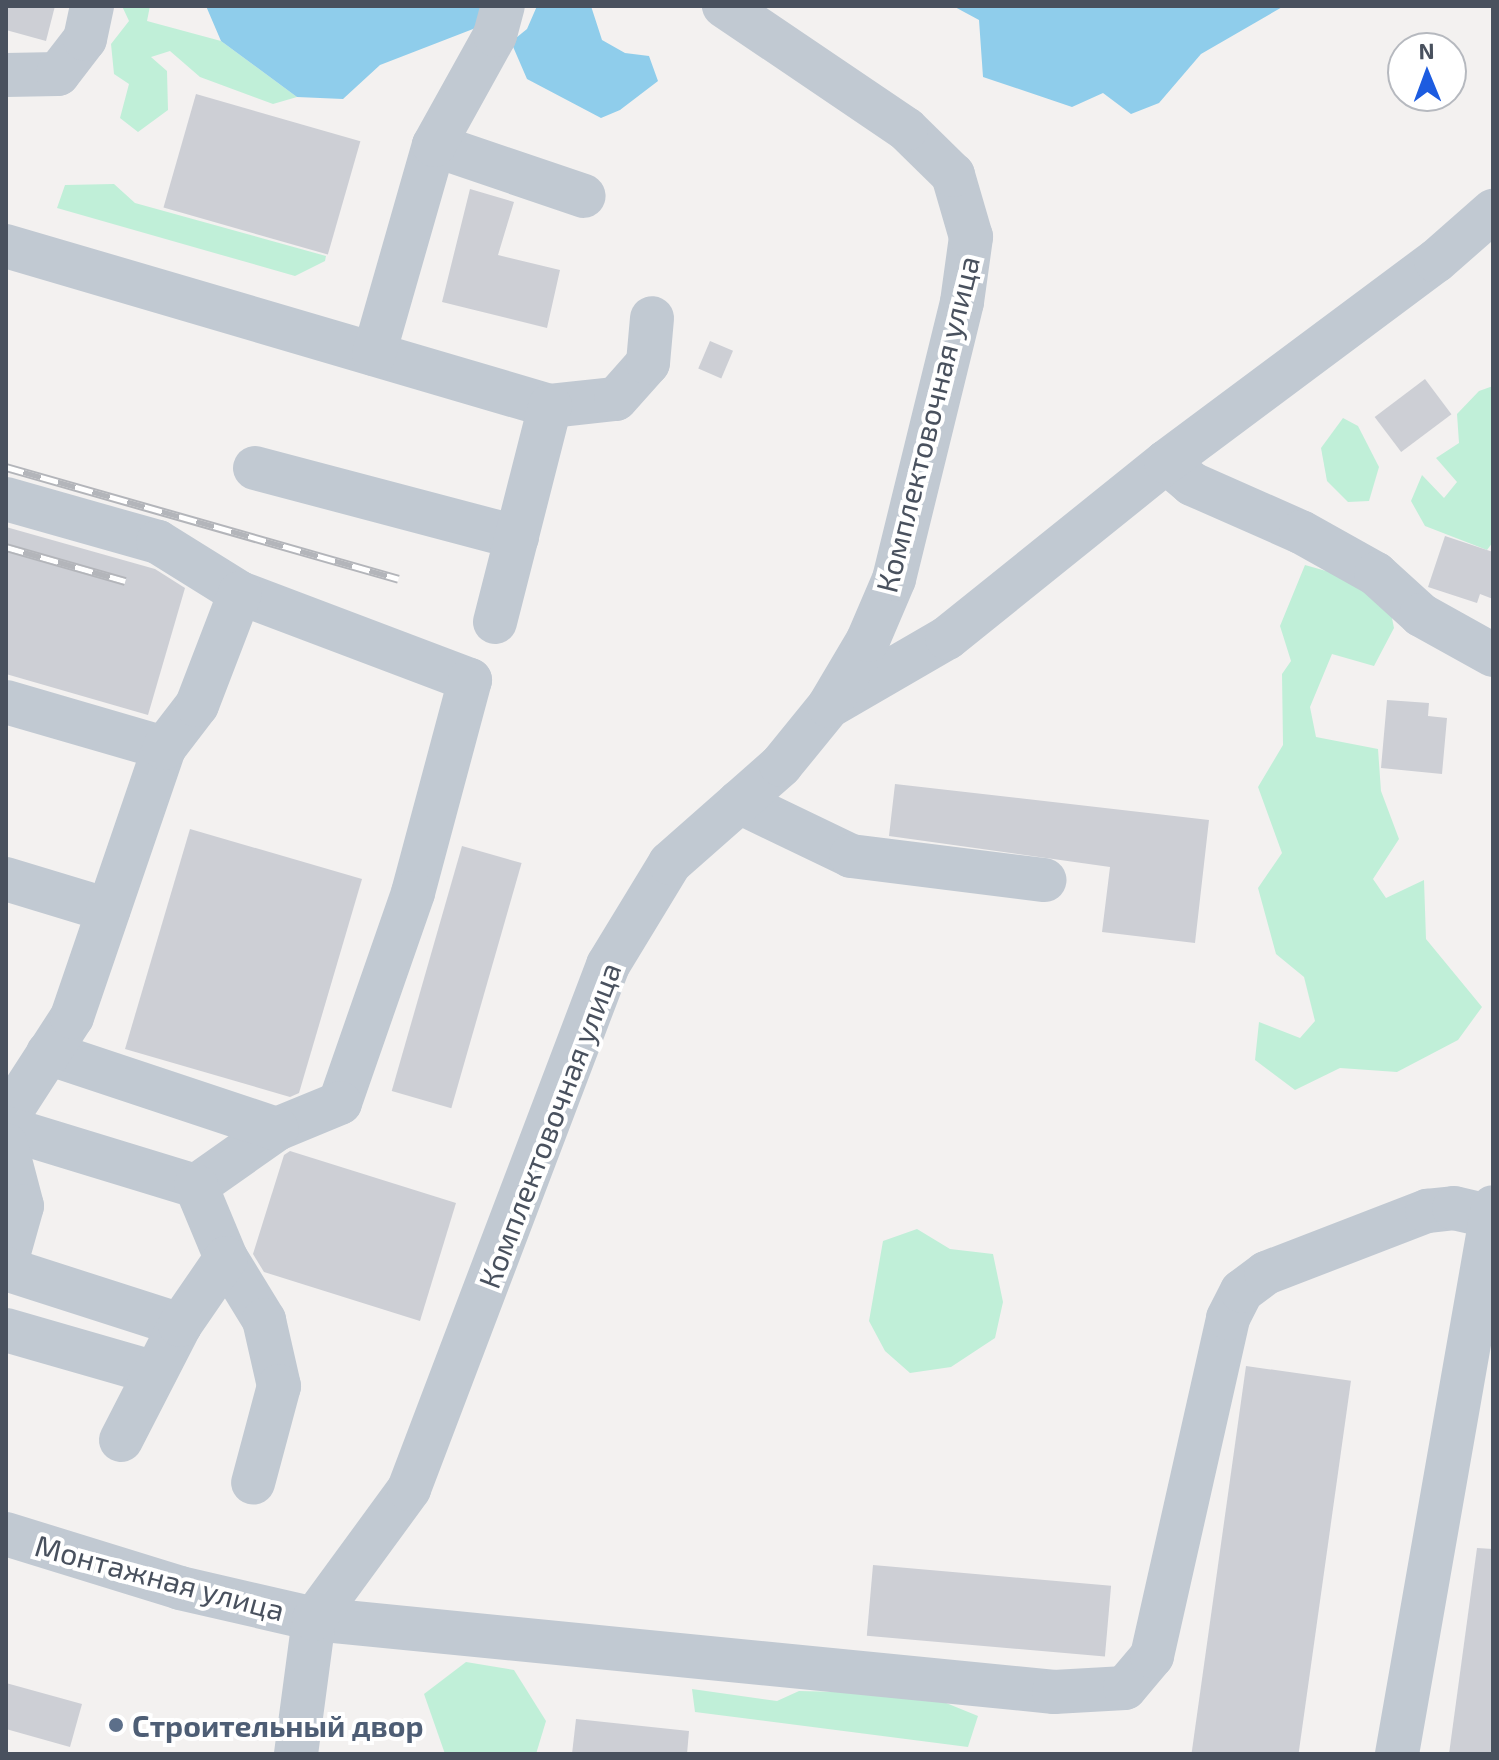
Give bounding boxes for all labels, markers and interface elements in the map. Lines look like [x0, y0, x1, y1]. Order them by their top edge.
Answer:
north arrow [1387, 32, 1467, 112]
text: N [1418, 37, 1435, 63]
street label: Комплектовочная улица [868, 252, 986, 596]
street label: Комплектовочная улица [470, 957, 628, 1293]
street label: Монтажная улица [31, 1526, 289, 1628]
place label: Строительный двор [132, 1707, 424, 1743]
marker: Строительный двор [107, 1716, 125, 1734]

